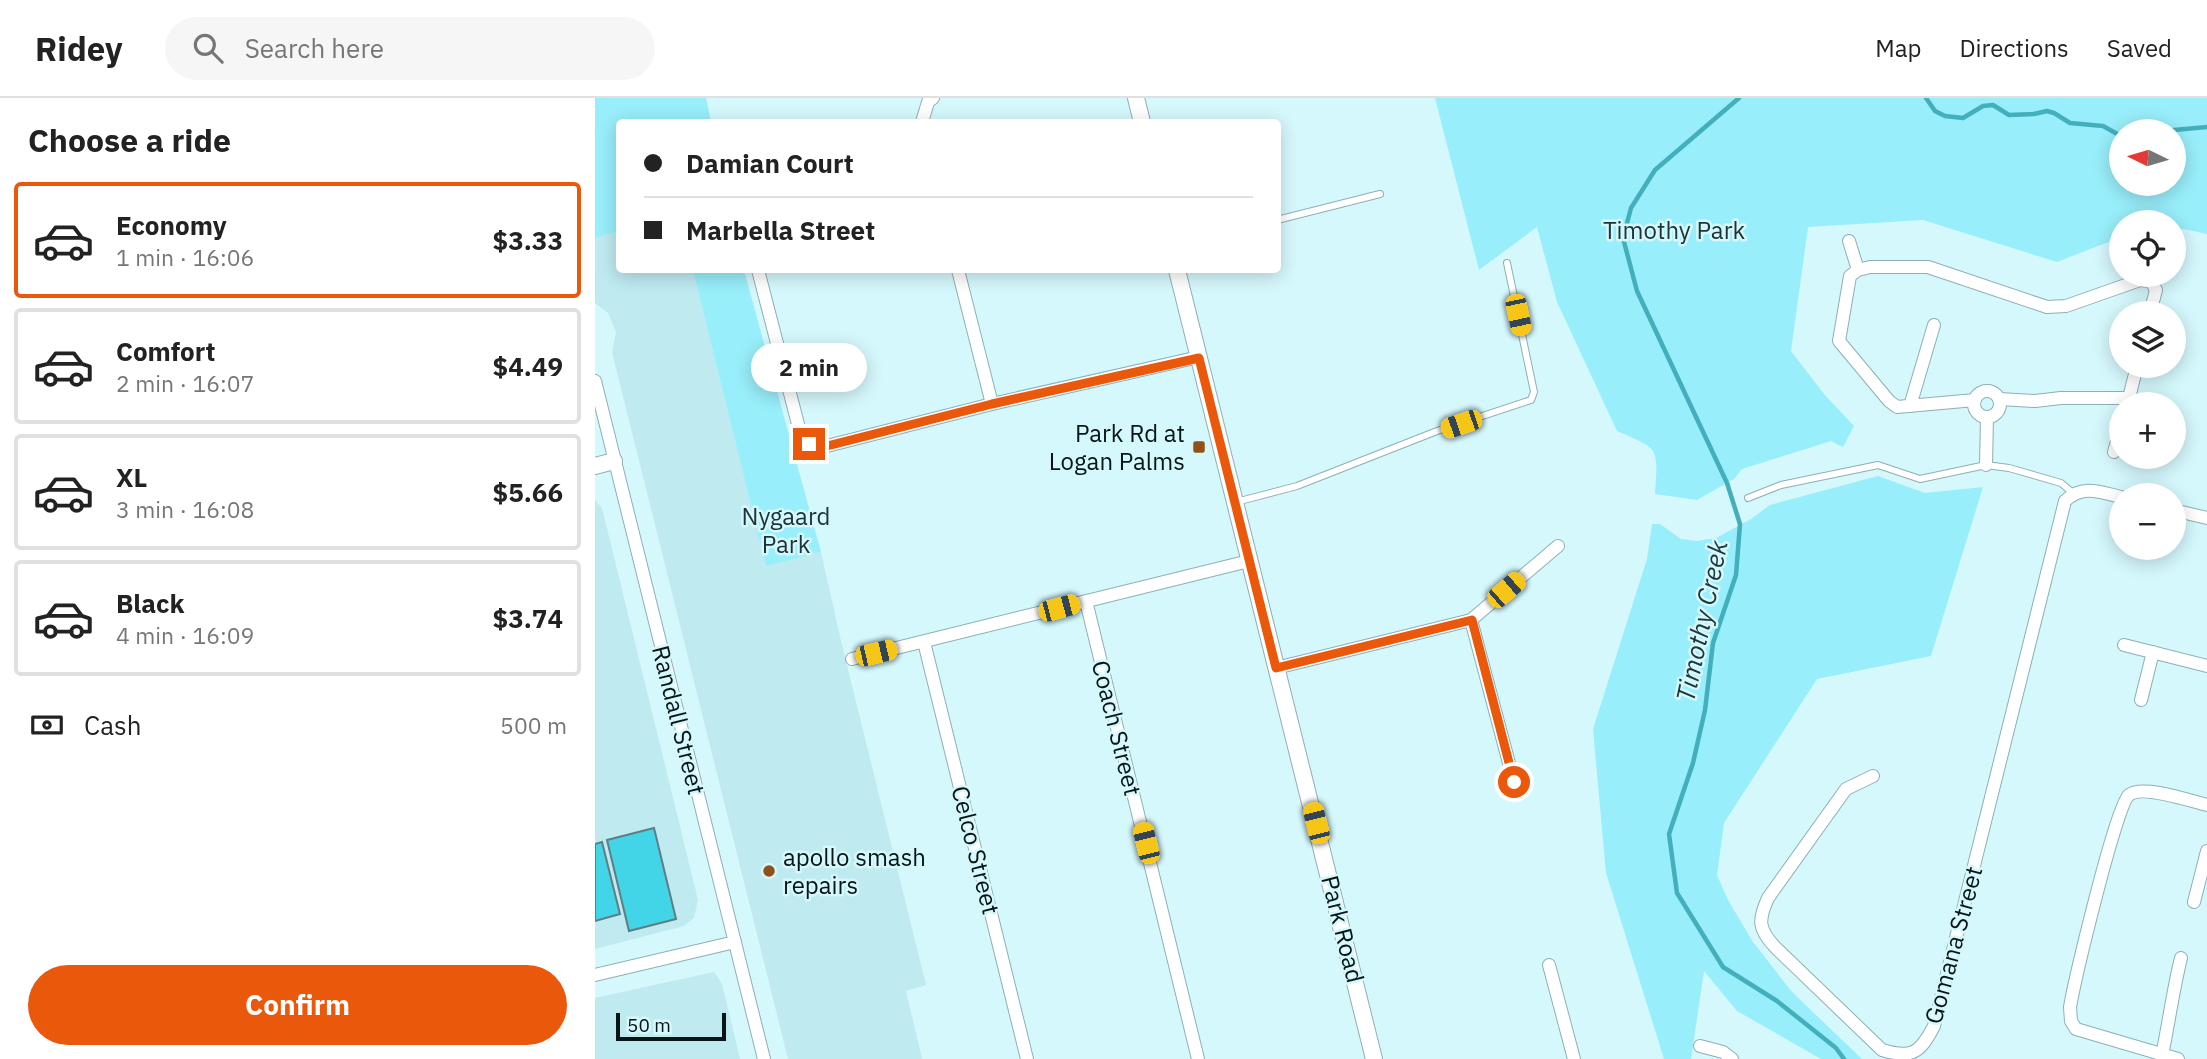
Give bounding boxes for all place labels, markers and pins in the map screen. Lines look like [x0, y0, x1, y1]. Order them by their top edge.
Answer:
place label: Park Rd at Logan Palms [1049, 417, 1185, 477]
marker: Park Rd at Logan Palms [1191, 439, 1207, 455]
place label: apollo smash repairs [783, 841, 926, 901]
marker: apollo smash repairs [761, 863, 777, 879]

